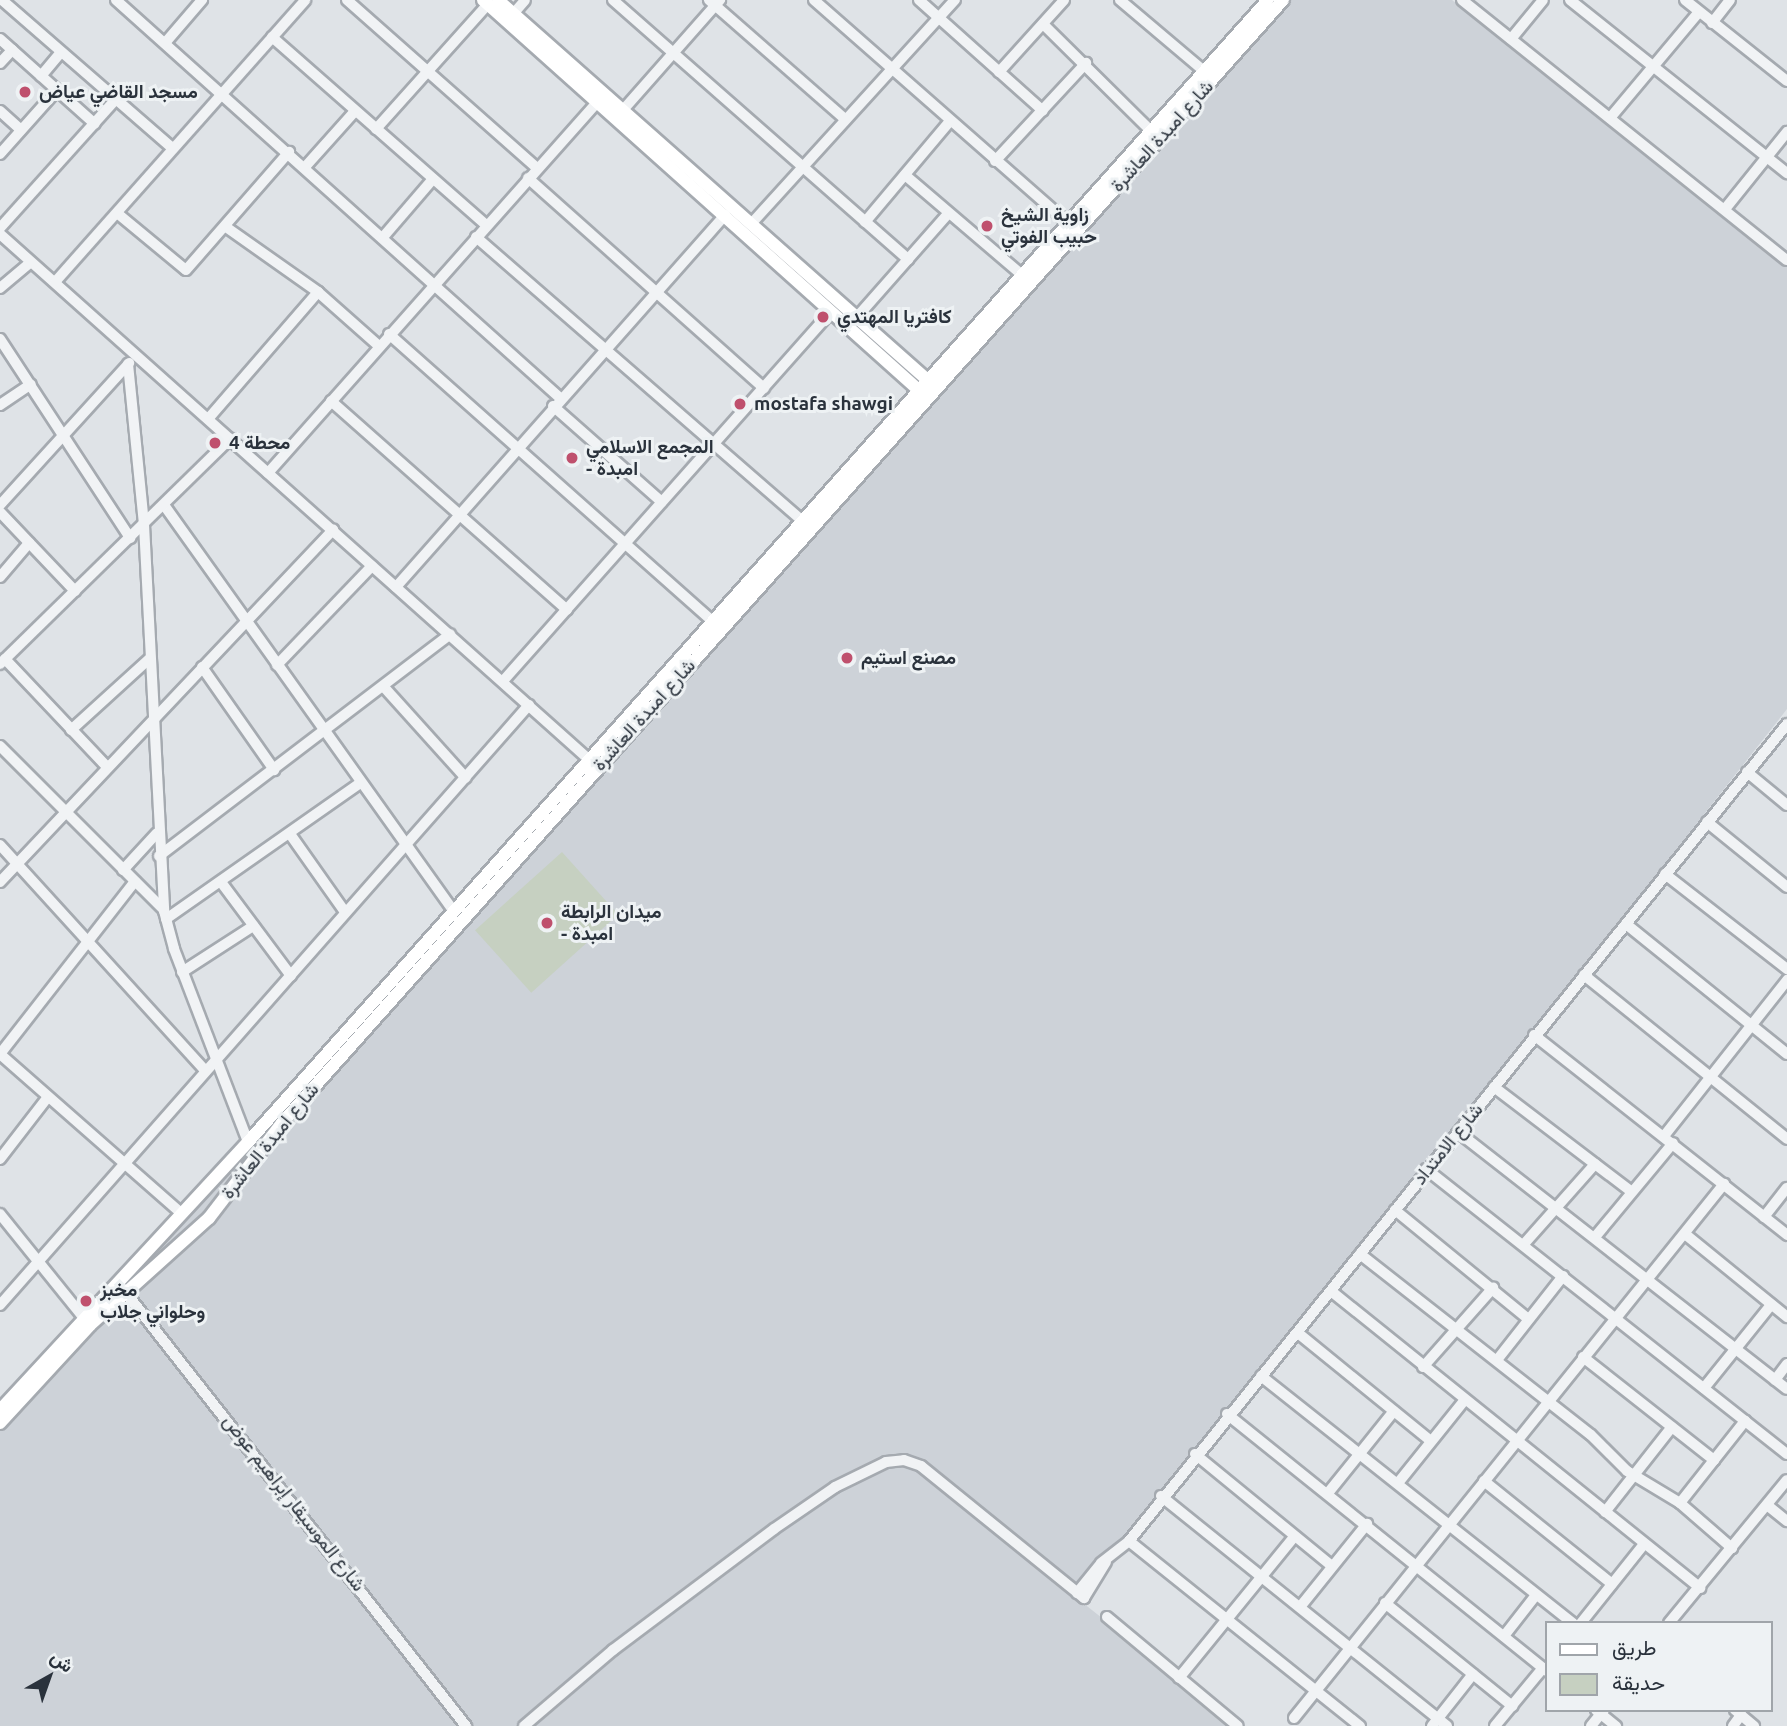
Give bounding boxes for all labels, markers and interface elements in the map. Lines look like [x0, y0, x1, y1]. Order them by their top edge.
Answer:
street label: شارع امبدة العاشرة [1106, 75, 1218, 197]
place label: مسجد القاضي عياض [39, 81, 198, 103]
marker: مسجد القاضي عياض [17, 84, 33, 100]
place label: زاوية الشيخ حبيب الفوتي [1001, 204, 1097, 248]
marker: زاوية الشيخ حبيب الفوتي [979, 218, 995, 234]
place label: كافتريا المهتدي [837, 306, 952, 328]
marker: كافتريا المهتدي [815, 309, 831, 325]
place label: mostafa shawgi [754, 393, 893, 415]
marker: mostafa shawgi [732, 396, 748, 412]
place label: محطة 4 [229, 432, 290, 454]
marker: محطة 4 [207, 435, 223, 451]
place label: المجمع الاسلامي - امبدة [586, 436, 714, 480]
marker: المجمع الاسلامي - امبدة [564, 450, 580, 466]
place label: مصنع استيم [861, 647, 956, 669]
marker: مصنع استيم [839, 650, 855, 666]
street label: شارع امبدة العاشرة [588, 654, 700, 776]
place label: ميدان الرابطة - امبدة [561, 901, 662, 945]
marker: ميدان الرابطة - امبدة [539, 915, 555, 931]
street label: شارع امبدة العاشرة [216, 1078, 324, 1204]
street label: شارع الامتداد [1408, 1099, 1488, 1189]
place label: مخبز وحلواني جلاب [100, 1279, 205, 1323]
marker: مخبز وحلواني جلاب [78, 1293, 94, 1309]
street label: شارع الموسيقار إبراهيم عوض [218, 1410, 370, 1596]
legend [1546, 1621, 1773, 1712]
text: طريق [1612, 1635, 1657, 1659]
north arrow [14, 1642, 84, 1712]
text: ش [47, 1645, 78, 1677]
text: حديقة [1612, 1670, 1665, 1694]

